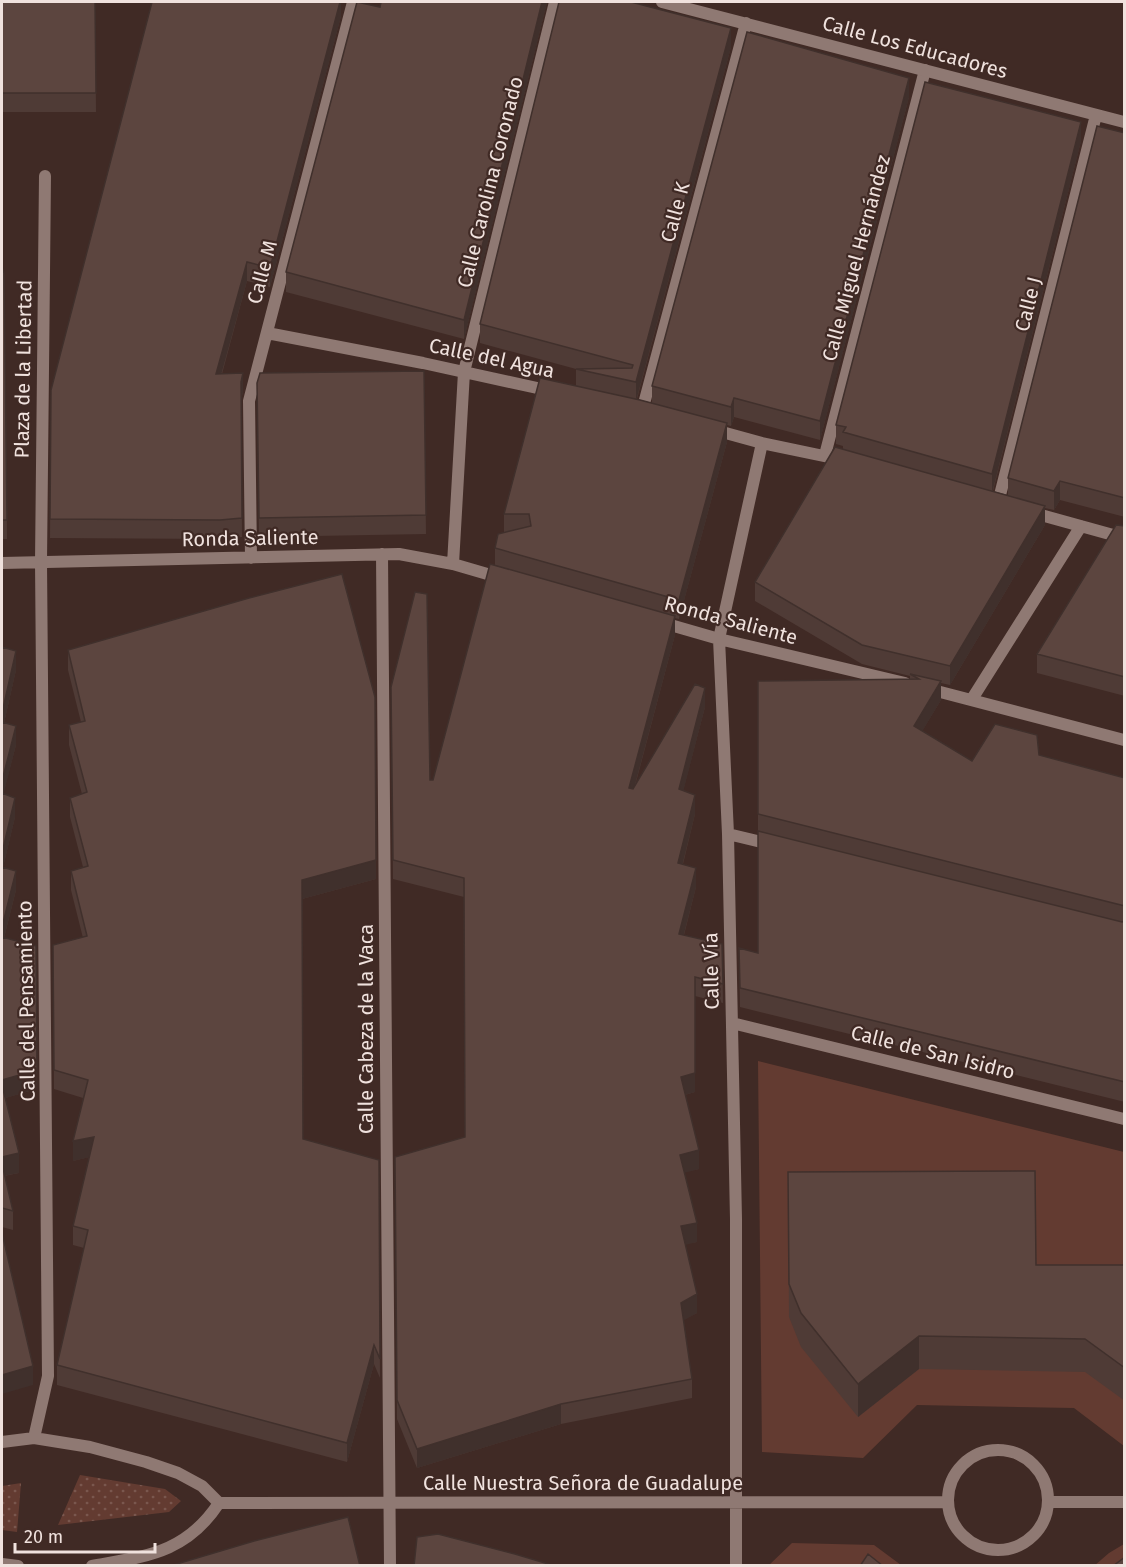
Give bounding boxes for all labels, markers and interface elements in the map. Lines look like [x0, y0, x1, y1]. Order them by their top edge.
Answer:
street label: Calle Los Educadores [820, 11, 1010, 83]
street label: Calle Carolina Coronado [452, 74, 528, 290]
street label: Calle Miguel Hernández [817, 152, 895, 364]
street label: Calle K [655, 179, 695, 245]
street label: Calle M [242, 237, 282, 307]
street label: Calle J [1010, 274, 1046, 334]
street label: Plaza de la Libertad [9, 279, 37, 459]
street label: Calle del Agua [427, 333, 557, 383]
street label: Ronda Saliente [181, 525, 319, 551]
street label: Ronda Saliente [662, 591, 800, 649]
street label: Calle del Pensamiento [12, 900, 40, 1102]
street label: Calle Cabeza de la Vaca [354, 924, 378, 1134]
street label: Calle Vía [698, 932, 724, 1010]
street label: Calle de San Isidro [849, 1020, 1017, 1084]
street label: Calle Nuestra Señora de Guadalupe [423, 1471, 743, 1495]
scale bar [15, 1516, 154, 1554]
text: 20 m [24, 1526, 63, 1548]

